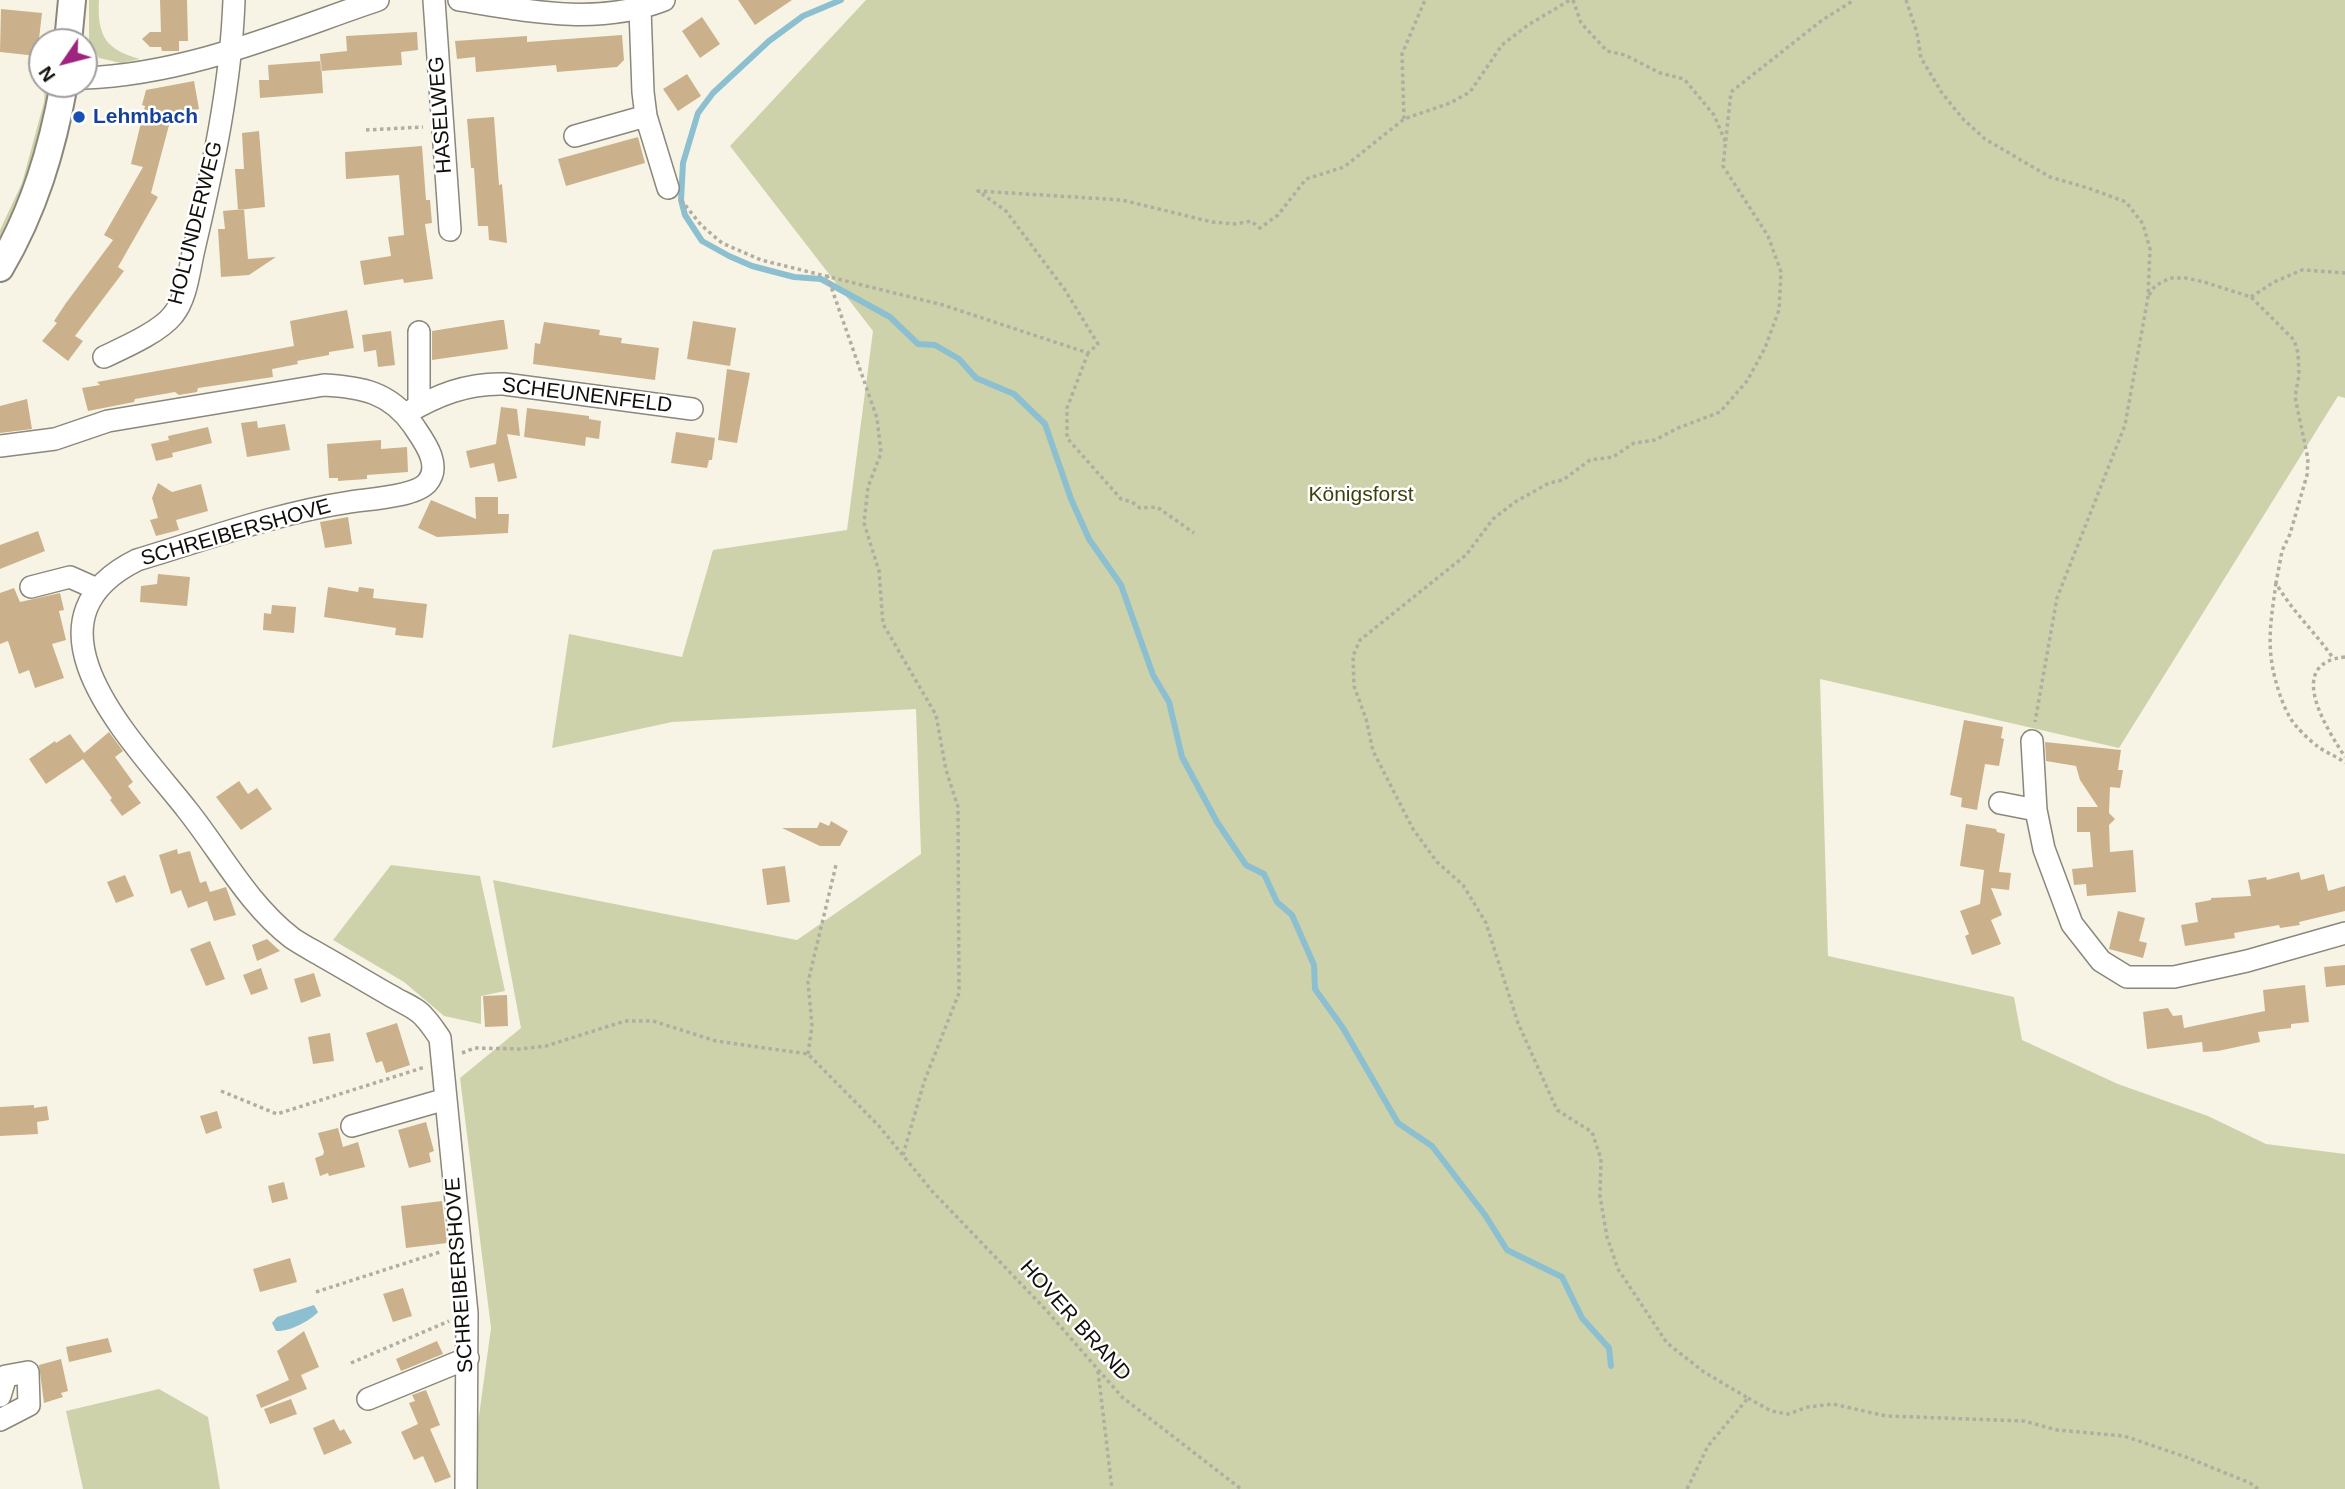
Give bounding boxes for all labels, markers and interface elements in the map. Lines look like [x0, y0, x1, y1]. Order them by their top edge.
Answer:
north arrow [28, 28, 98, 98]
street label: HASELWEG [424, 56, 458, 174]
text: N [34, 63, 60, 86]
place label: Lehmbach [93, 104, 198, 130]
marker: Lehmbach [71, 109, 87, 125]
street label: HOLUNDERWEG [163, 139, 229, 307]
street label: SCHEUNENFELD [500, 373, 674, 419]
park label: Königsforst [1308, 482, 1414, 508]
street label: SCHREIBERSHOVE [138, 494, 334, 572]
street label: SCHREIBERSHOVE [441, 1176, 479, 1374]
street label: HOVER BRAND [1014, 1255, 1136, 1387]

